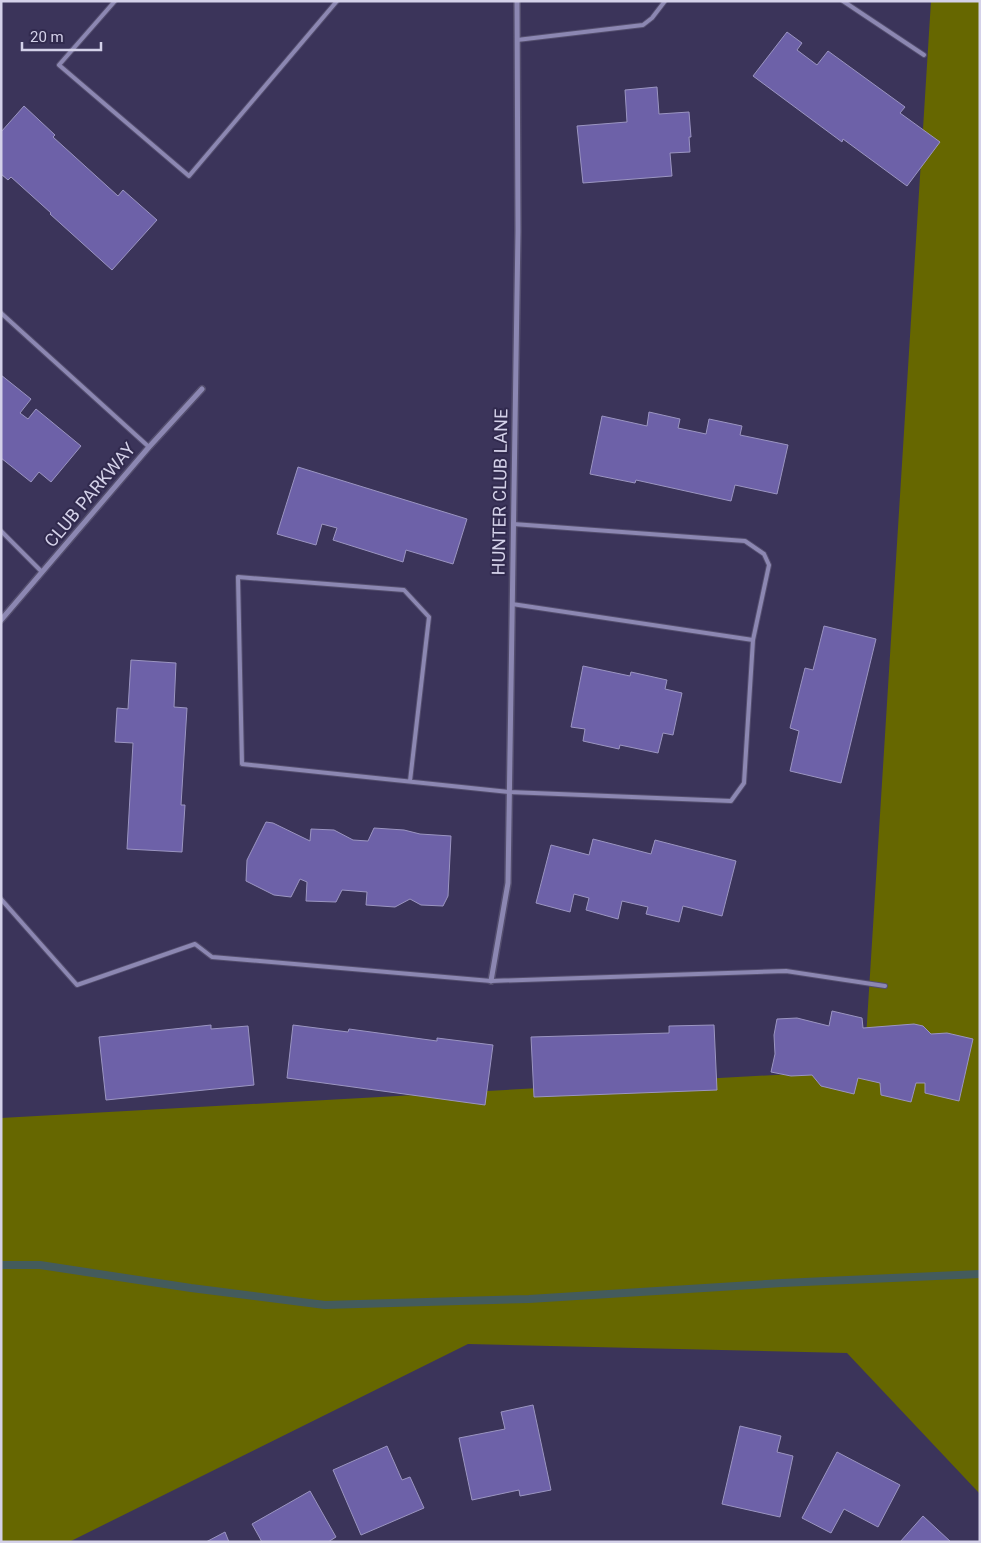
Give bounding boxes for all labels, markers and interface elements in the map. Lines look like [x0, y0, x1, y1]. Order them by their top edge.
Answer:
scale bar [22, 20, 101, 52]
text: 20 m [30, 28, 64, 46]
street label: HUNTER CLUB LANE [488, 409, 511, 575]
street label: CLUB PARKWAY [40, 438, 140, 551]

